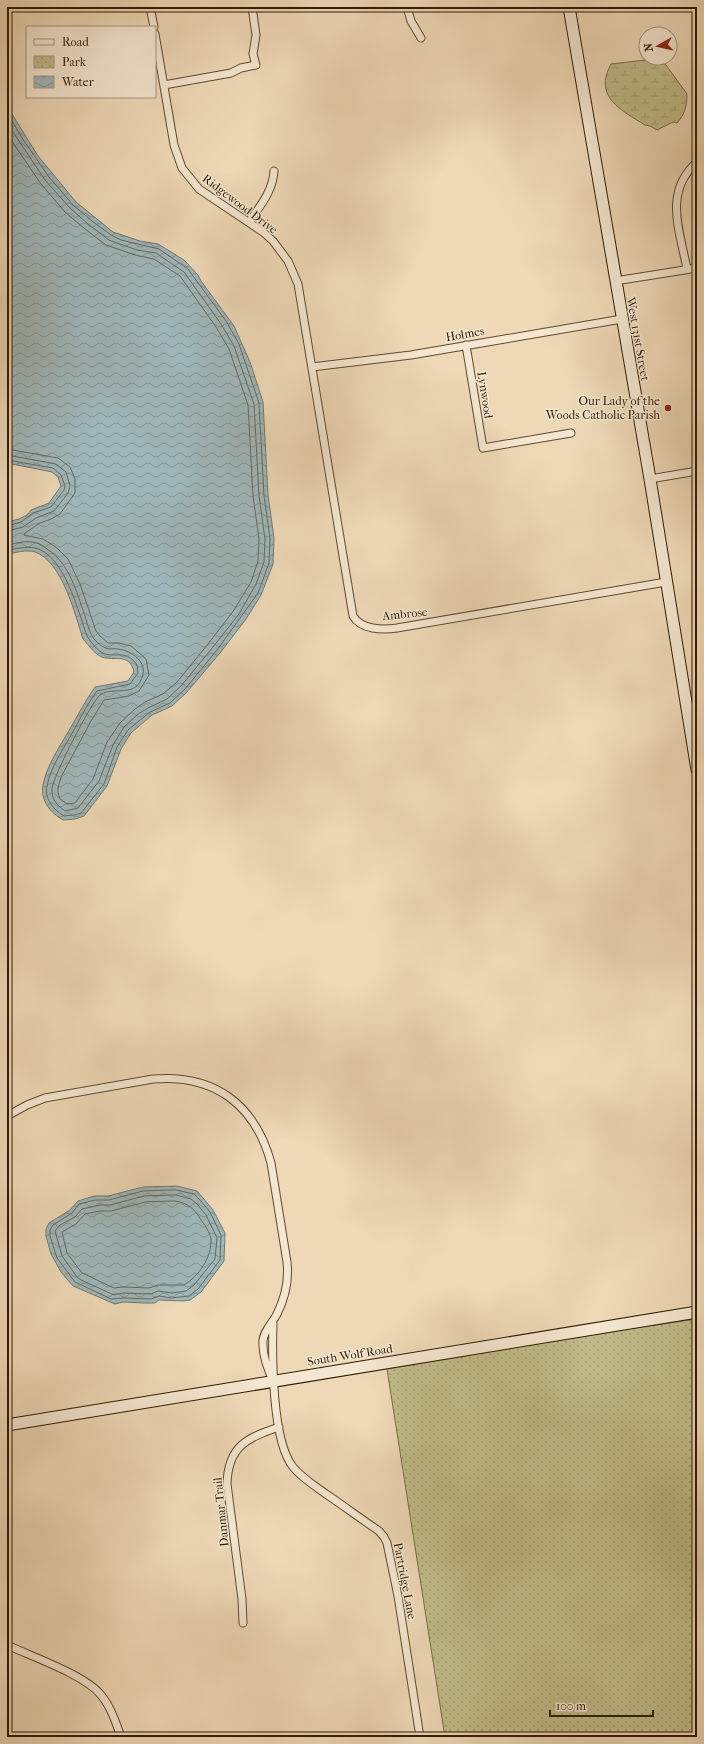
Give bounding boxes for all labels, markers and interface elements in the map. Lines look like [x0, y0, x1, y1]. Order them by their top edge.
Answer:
legend [26, 26, 156, 98]
north arrow [638, 26, 678, 66]
text: Road [62, 35, 89, 49]
text: N [641, 42, 656, 52]
text: Park [62, 55, 87, 69]
text: Water [61, 75, 95, 89]
street label: Ridgewood Drive [200, 171, 280, 237]
street label: West 131st Street [624, 295, 652, 383]
street label: Holmes [445, 324, 486, 344]
street label: Lynwood [474, 370, 496, 420]
place label: Our Lady of the Woods Catholic Parish [545, 394, 660, 422]
marker: Our Lady of the Woods Catholic Parish [663, 403, 673, 413]
street label: Ambrose [381, 605, 428, 623]
street label: South Wolf Road [306, 1341, 394, 1369]
street label: Danmar Trail [210, 1476, 232, 1547]
street label: Partridge Lane [391, 1541, 419, 1621]
scale bar [550, 1692, 653, 1718]
text: 100 m [556, 1699, 586, 1713]

